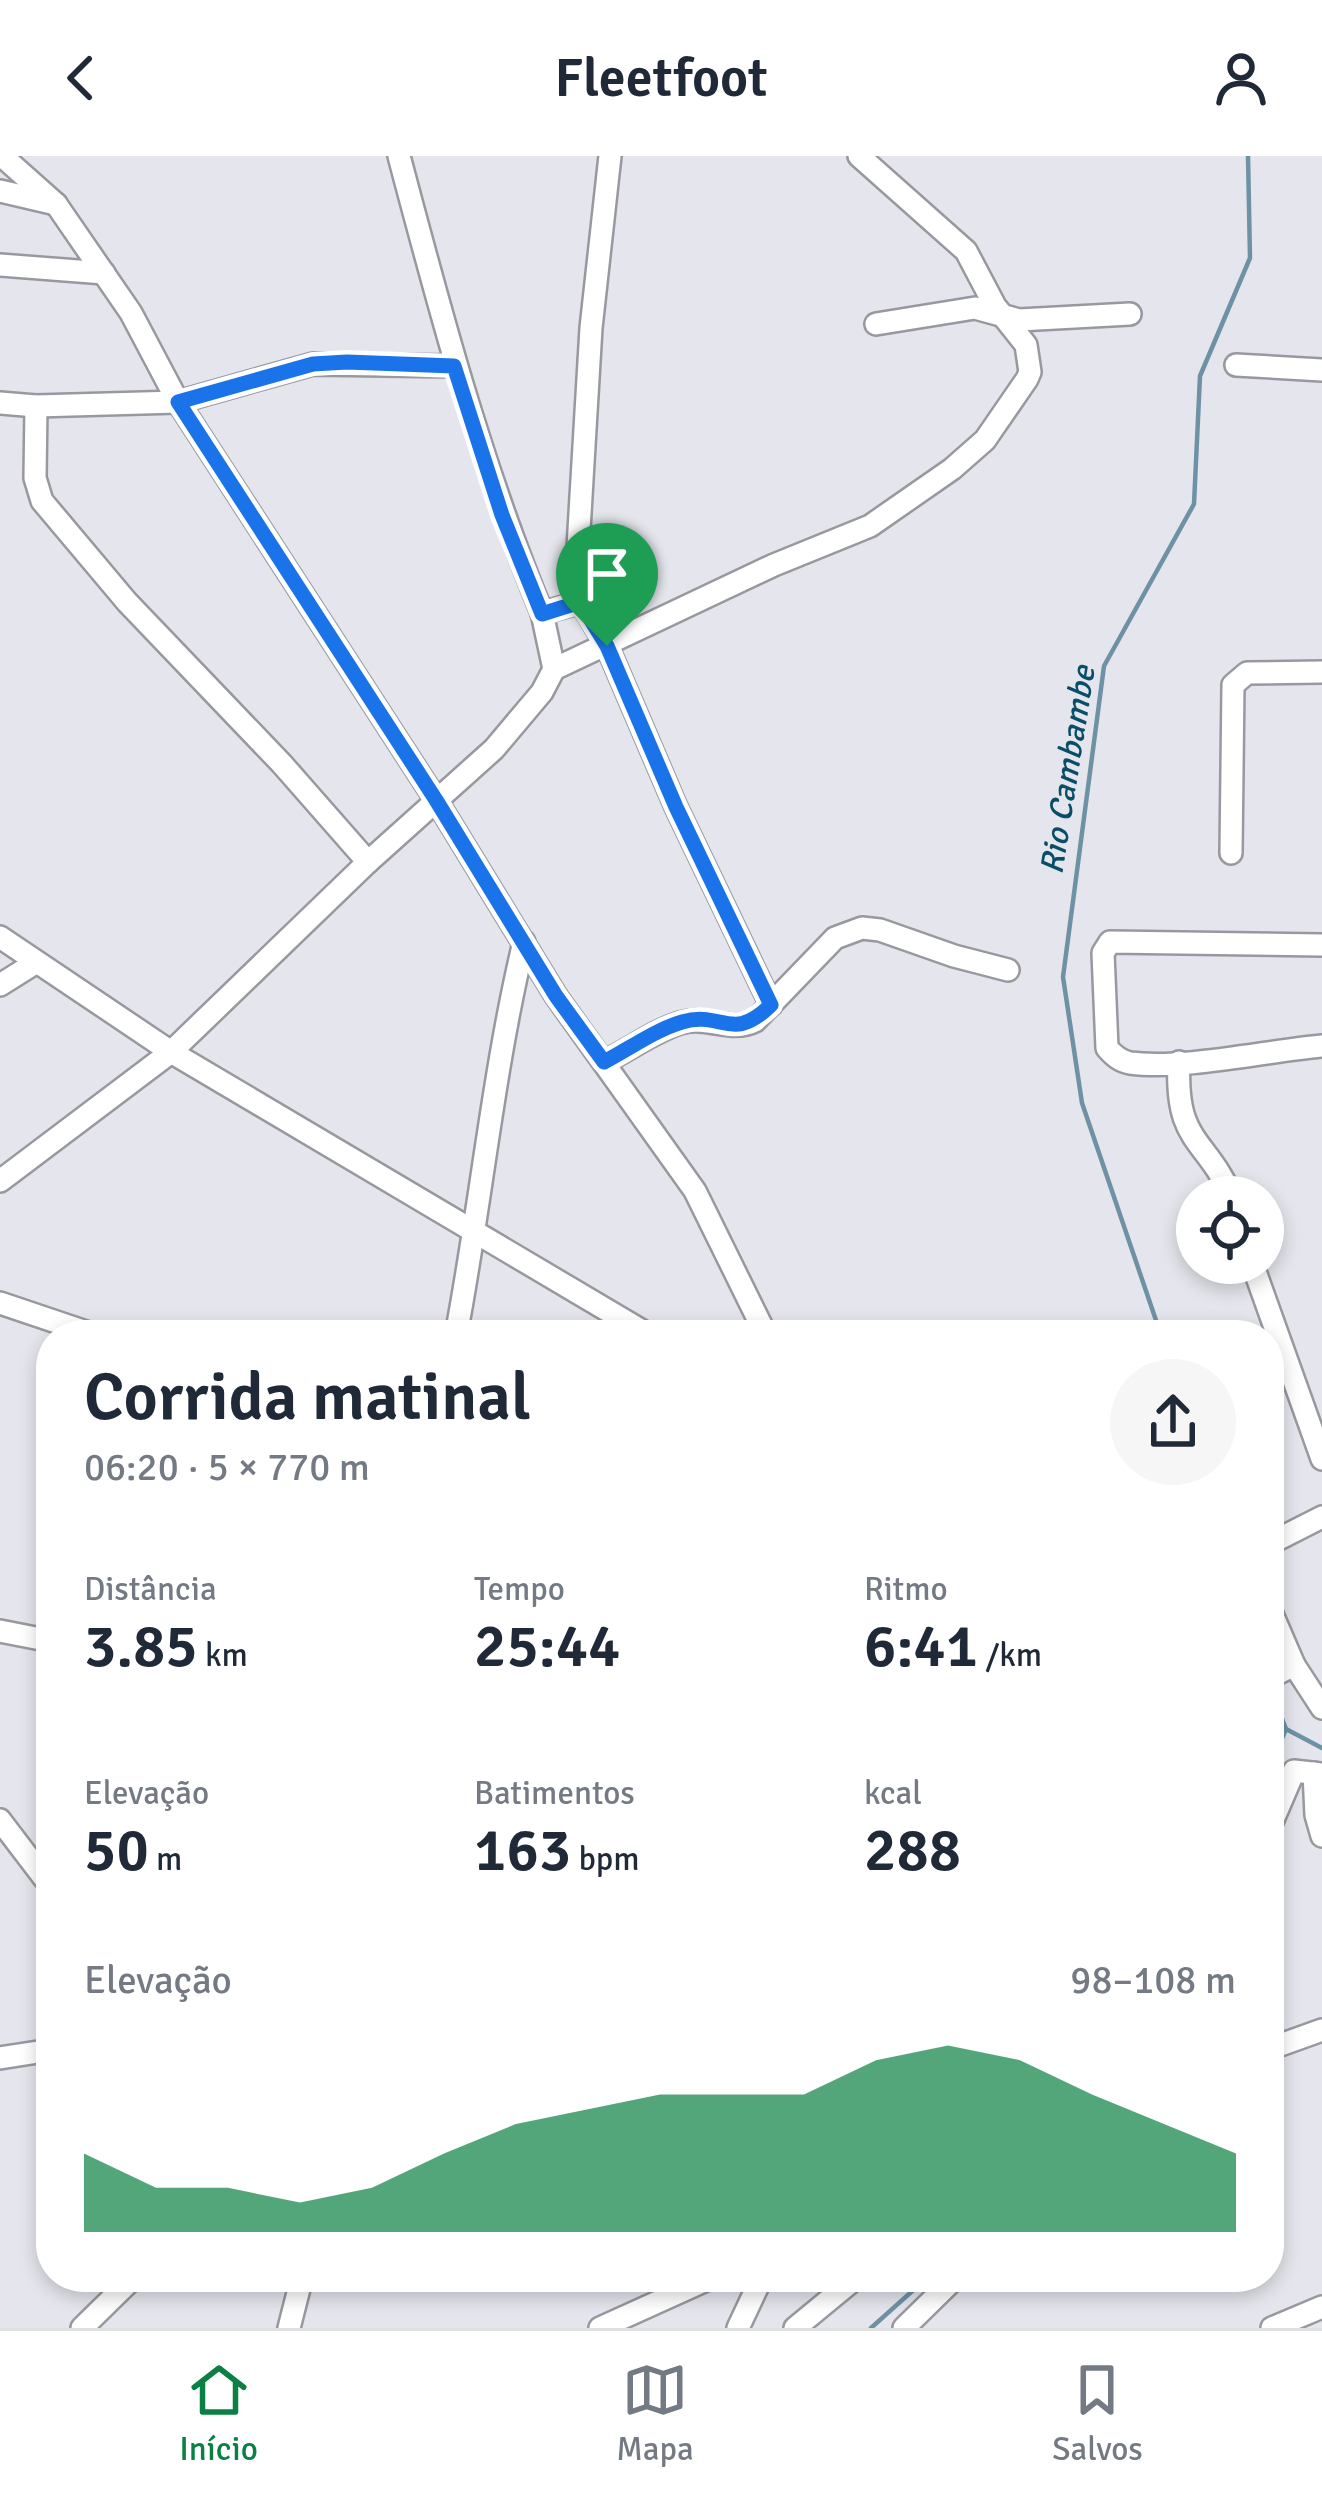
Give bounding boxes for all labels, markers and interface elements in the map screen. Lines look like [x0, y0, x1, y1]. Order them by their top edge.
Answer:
icon: back [48, 45, 114, 111]
text: Fleetfoot [554, 45, 768, 112]
icon: person [1208, 45, 1274, 111]
pin [556, 523, 658, 646]
icon: arrive [574, 541, 640, 607]
water label: Rio Cambambe [1031, 661, 1105, 877]
map controls [1176, 1176, 1284, 1284]
button: locate [1176, 1176, 1284, 1284]
text: Corrida matinal [84, 1357, 531, 1438]
button: share [1110, 1359, 1236, 1485]
text: 06:20 · 5 × 770 m [84, 1443, 370, 1491]
text: Distância [84, 1569, 217, 1610]
text: Tempo [474, 1569, 565, 1610]
text: Ritmo [864, 1569, 948, 1610]
text: 3.85 [84, 1610, 198, 1684]
text: 25:44 [474, 1610, 621, 1684]
text: 6:41 [864, 1610, 978, 1684]
text: km [198, 1635, 248, 1676]
text: /km [978, 1635, 1042, 1676]
text: Elevação [84, 1773, 209, 1814]
text: Batimentos [474, 1773, 635, 1814]
text: kcal [864, 1773, 922, 1814]
text: 50 [84, 1814, 149, 1888]
text: 163 [474, 1814, 571, 1888]
text: 288 [864, 1814, 961, 1888]
text: m [149, 1839, 182, 1880]
text: bpm [571, 1839, 640, 1880]
text: Elevação [84, 1956, 232, 2004]
text: 98–108 m [1070, 1956, 1236, 2004]
tab: Início [179, 2357, 258, 2470]
tab: Mapa [616, 2357, 694, 2470]
tab: Salvos [1052, 2357, 1143, 2470]

